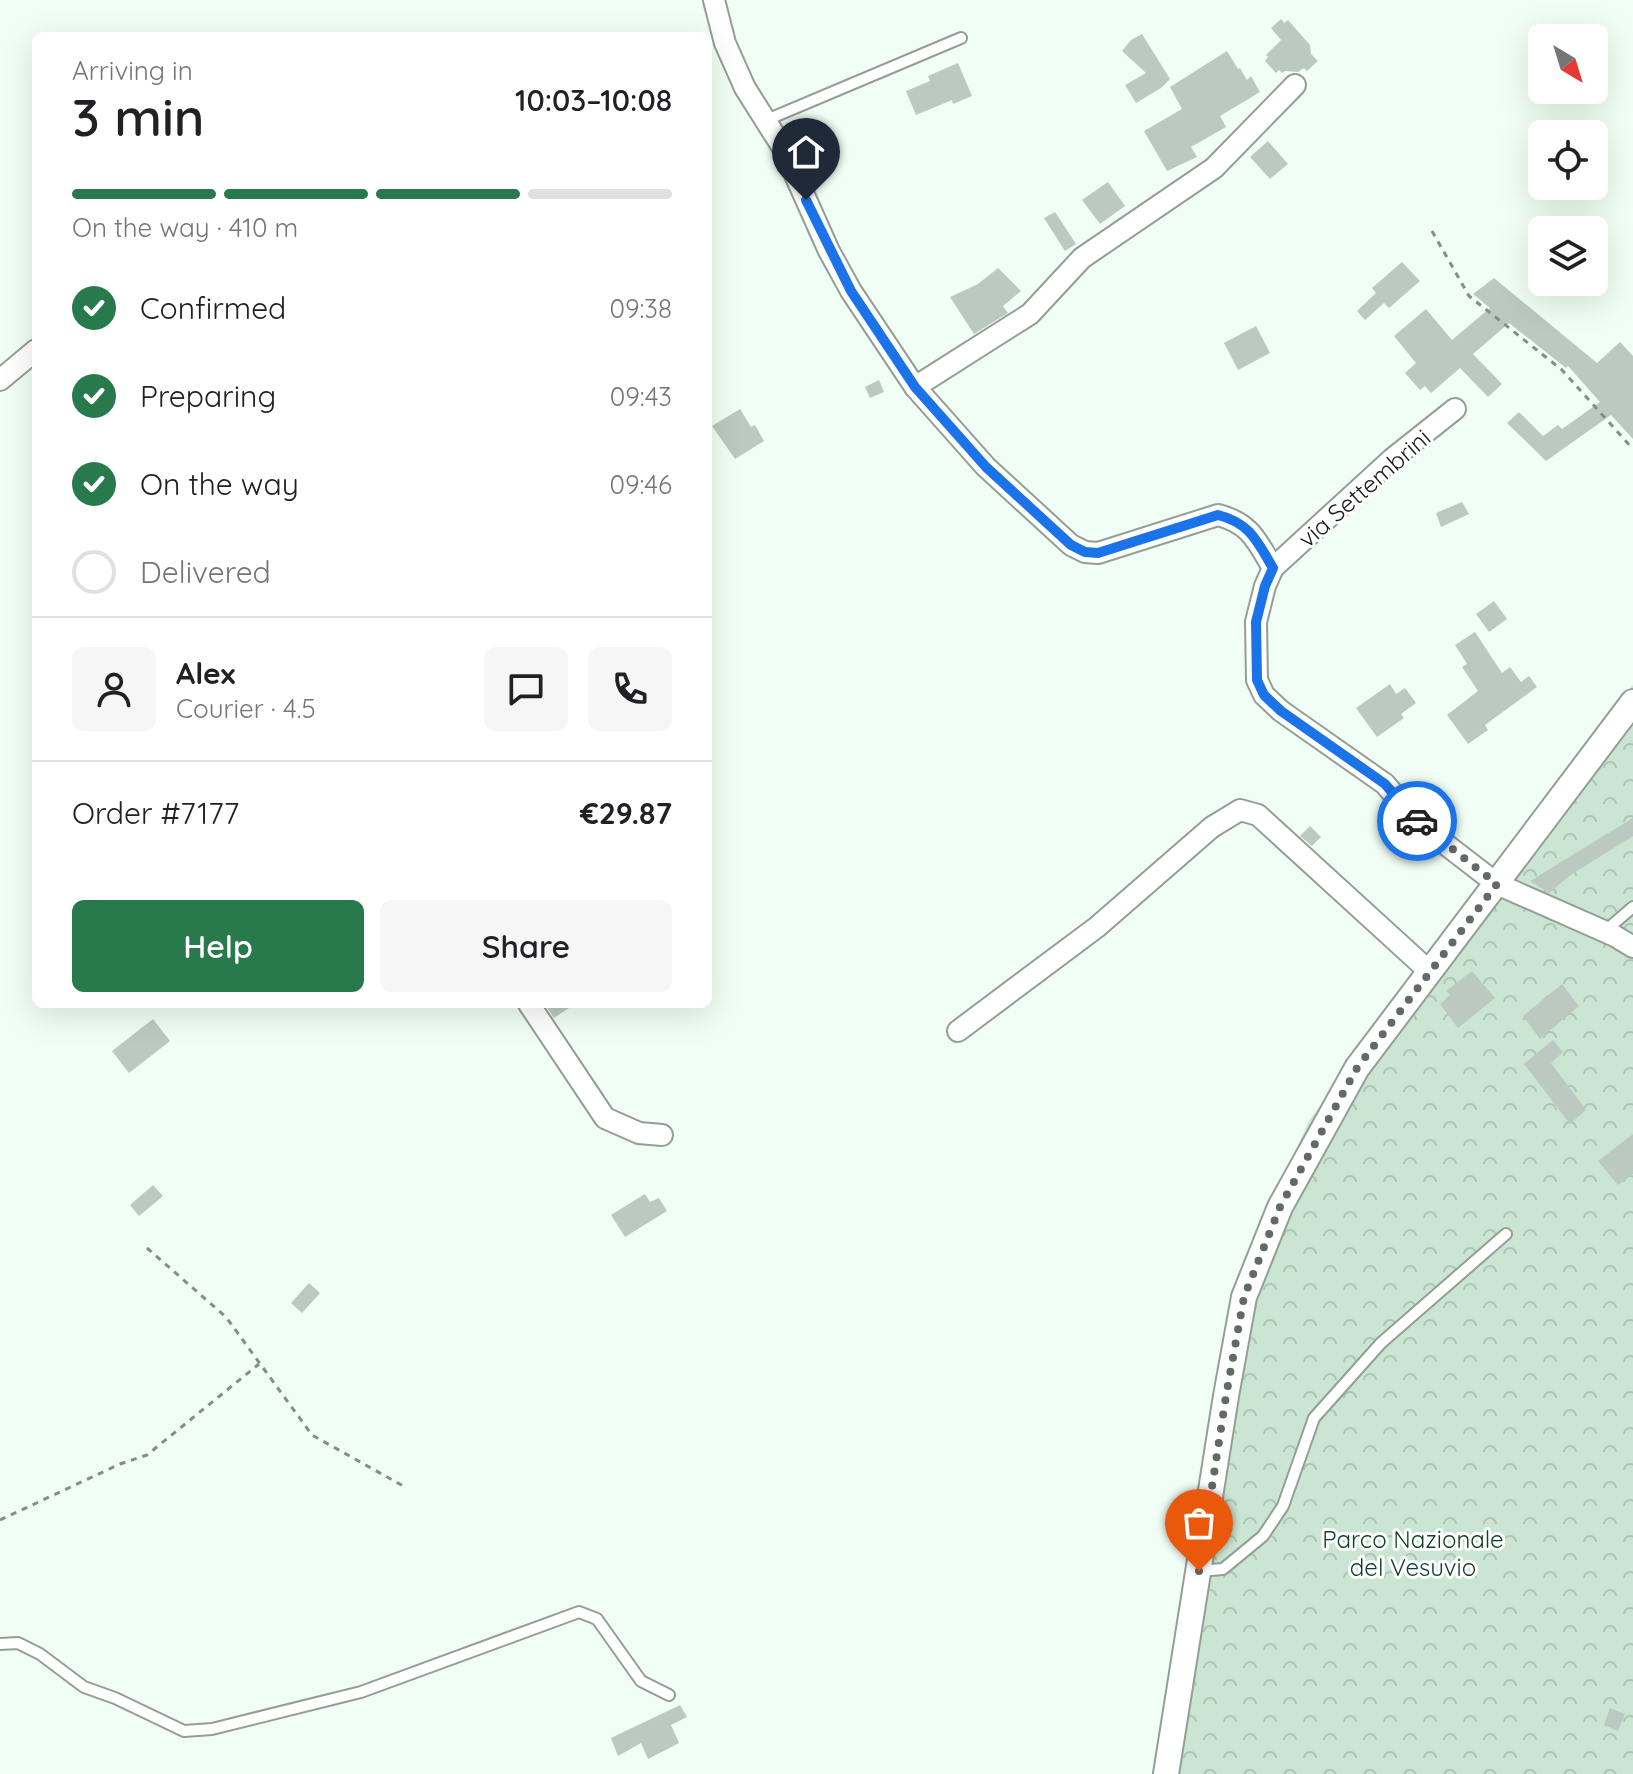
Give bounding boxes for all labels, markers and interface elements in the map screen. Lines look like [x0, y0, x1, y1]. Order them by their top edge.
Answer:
north arrow [1528, 24, 1608, 104]
map controls [1528, 24, 1608, 296]
text: Arriving in [72, 54, 193, 87]
text: 10:03–10:08 [515, 81, 672, 119]
text: 3 min [72, 84, 205, 149]
pin [772, 118, 840, 200]
button: locate [1528, 120, 1608, 200]
icon: home [784, 130, 828, 174]
text: On the way · 410 m [72, 211, 298, 244]
button: layers [1528, 216, 1608, 296]
icon: check [72, 286, 116, 330]
text: Confirmed [140, 289, 286, 327]
text: 09:38 [609, 292, 672, 325]
icon: check [72, 374, 116, 418]
text: Preparing [140, 377, 276, 415]
text: 09:43 [610, 380, 672, 413]
street label: via Settembrini [1292, 422, 1436, 554]
icon: check [72, 462, 116, 506]
text: On the way [140, 465, 299, 503]
text: 09:46 [609, 468, 672, 501]
text: Delivered [140, 553, 271, 591]
button: person [72, 647, 156, 731]
button: chat [484, 647, 568, 731]
button: phone [588, 647, 672, 731]
text: Alex [176, 654, 235, 692]
text: Courier · 4.5 [176, 692, 316, 725]
courier [1377, 781, 1457, 861]
text: Order #7177 [72, 794, 239, 832]
text: €29.87 [580, 794, 672, 832]
icon: car [1395, 799, 1439, 843]
button: Help [72, 900, 364, 992]
button: Share [380, 900, 672, 992]
pin [1165, 1489, 1233, 1571]
icon: bag [1177, 1501, 1221, 1545]
park label: Parco Nazionale del Vesuvio [1322, 1524, 1504, 1582]

